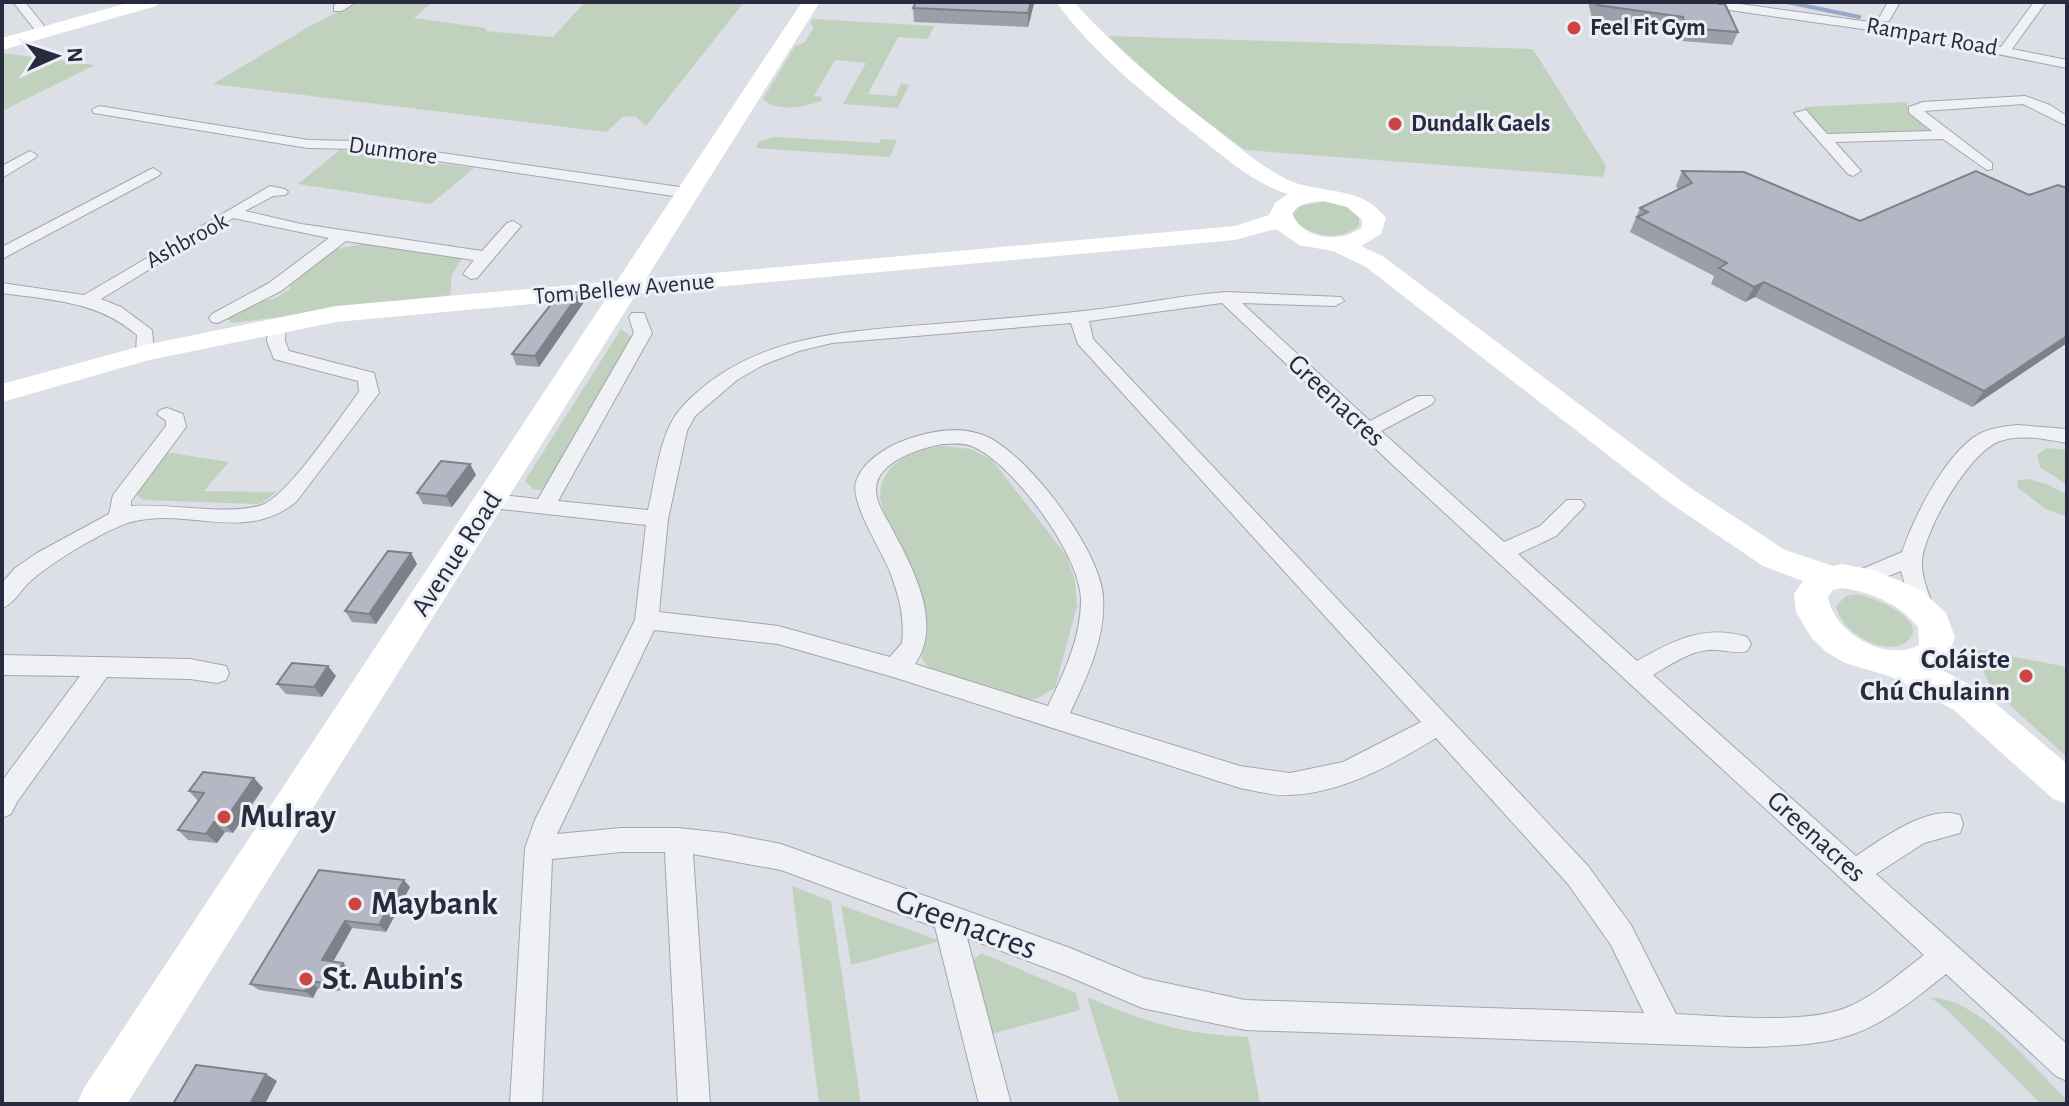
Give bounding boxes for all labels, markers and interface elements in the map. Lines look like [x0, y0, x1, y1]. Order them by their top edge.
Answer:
street label: Rampart Road [1864, 14, 2000, 60]
north arrow [16, 16, 96, 96]
place label: Feel Fit Gym [1590, 16, 1706, 40]
marker: Feel Fit Gym [1565, 19, 1583, 37]
text: N [64, 47, 86, 63]
place label: Dundalk Gaels [1411, 112, 1550, 136]
marker: Dundalk Gaels [1386, 115, 1404, 133]
street label: Dunmore [347, 133, 439, 169]
street label: Ashbrook [142, 209, 232, 273]
street label: Tom Bellew Avenue [532, 269, 716, 309]
street label: Greenacres [1282, 349, 1390, 453]
street label: Avenue Road [407, 487, 507, 621]
place label: Coláiste Chú Chulainn [1860, 646, 2010, 706]
marker: Coláiste Chú Chulainn [2017, 667, 2035, 685]
street label: Greenacres [1762, 786, 1870, 888]
place label: Mulray [240, 800, 337, 834]
marker: Mulray [215, 808, 233, 826]
street label: Greenacres [891, 884, 1041, 966]
place label: Maybank [371, 887, 498, 921]
marker: Maybank [346, 895, 364, 913]
place label: St. Aubin's [322, 962, 463, 996]
marker: St. Aubin's [297, 970, 315, 988]

